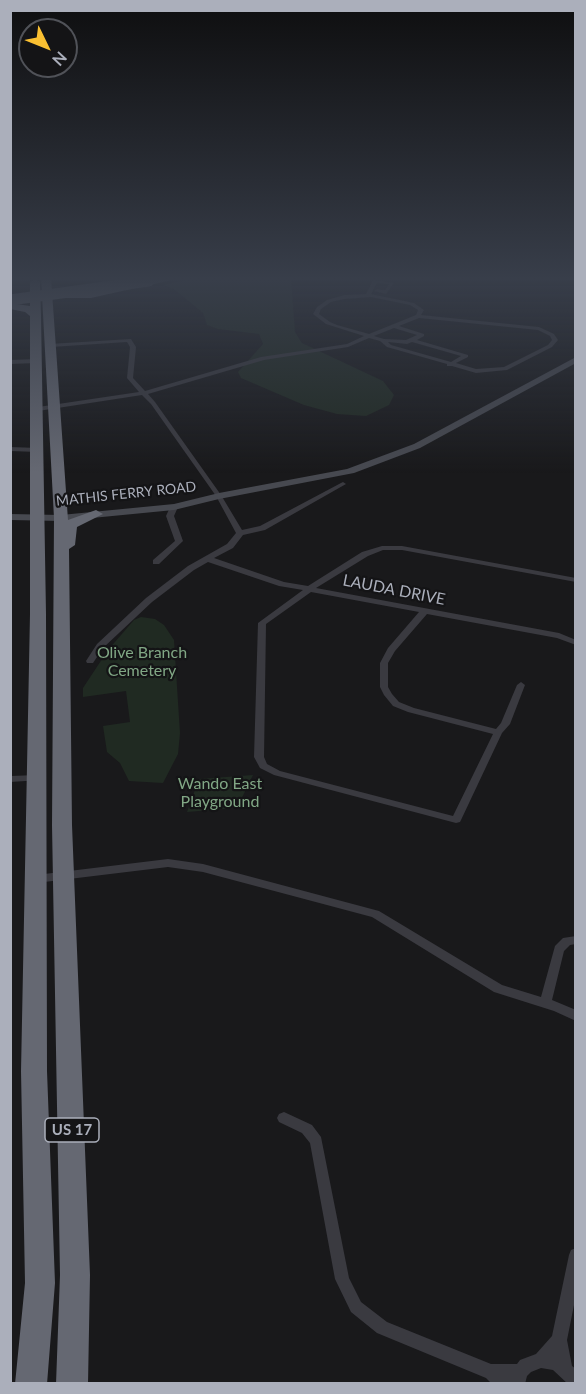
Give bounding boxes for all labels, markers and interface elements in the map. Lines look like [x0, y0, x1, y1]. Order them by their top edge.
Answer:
north arrow [18, 18, 78, 78]
text: N [49, 48, 71, 70]
street label: MATHIS FERRY ROAD [55, 478, 197, 510]
street label: LAUDA DRIVE [341, 571, 447, 609]
park label: Olive Branch Cemetery [97, 643, 187, 681]
park label: Wando East Playground [178, 774, 262, 812]
road number: US 17 [45, 1118, 99, 1142]

